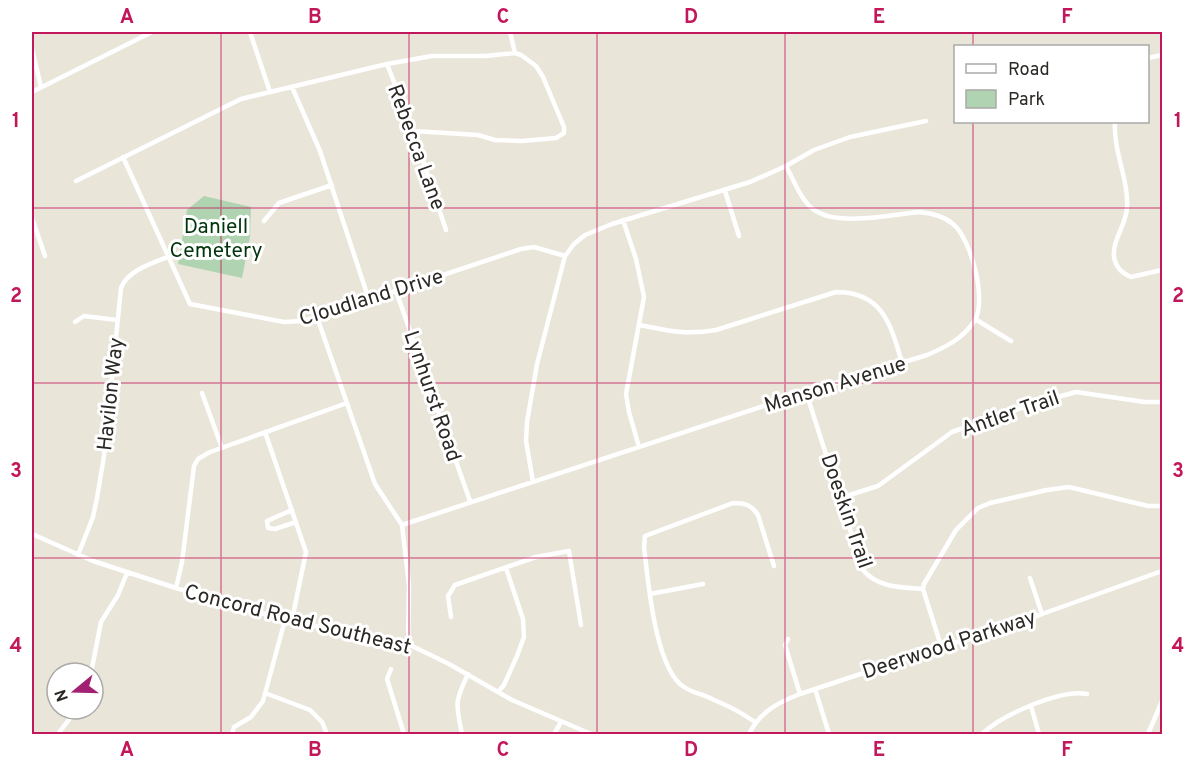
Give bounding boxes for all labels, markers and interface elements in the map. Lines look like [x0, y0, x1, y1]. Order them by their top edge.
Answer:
text: A [120, 5, 134, 31]
text: B [308, 5, 322, 31]
text: C [497, 5, 509, 31]
text: D [684, 5, 698, 31]
text: E [873, 5, 885, 31]
text: F [1061, 5, 1073, 31]
legend [954, 45, 1149, 123]
text: Road [1008, 59, 1050, 82]
street label: Rebecca Lane [380, 81, 451, 214]
text: Park [1008, 89, 1045, 112]
text: 1 [12, 109, 20, 135]
text: 1 [1174, 109, 1182, 135]
park label: Daniell Cemetery [169, 214, 263, 265]
street label: Cloudland Drive [296, 264, 447, 333]
text: 2 [10, 284, 22, 310]
text: 2 [1172, 284, 1184, 310]
street label: Lynhurst Road [397, 327, 467, 466]
street label: Havilon Way [92, 336, 131, 452]
street label: Manson Avenue [761, 351, 910, 420]
street label: Antler Trail [958, 385, 1063, 444]
street label: Doeskin Trail [813, 451, 878, 572]
text: 3 [10, 459, 22, 485]
text: 3 [1172, 459, 1184, 485]
street label: Concord Road Southeast [181, 579, 414, 662]
street label: Deerwood Parkway [859, 605, 1040, 686]
text: 4 [10, 634, 22, 660]
text: 4 [1172, 634, 1184, 660]
north arrow [45, 661, 105, 721]
text: N [51, 687, 74, 704]
text: A [120, 738, 134, 764]
text: B [308, 738, 322, 764]
text: C [497, 738, 509, 764]
text: D [684, 738, 698, 764]
text: E [873, 738, 885, 764]
text: F [1061, 738, 1073, 764]

